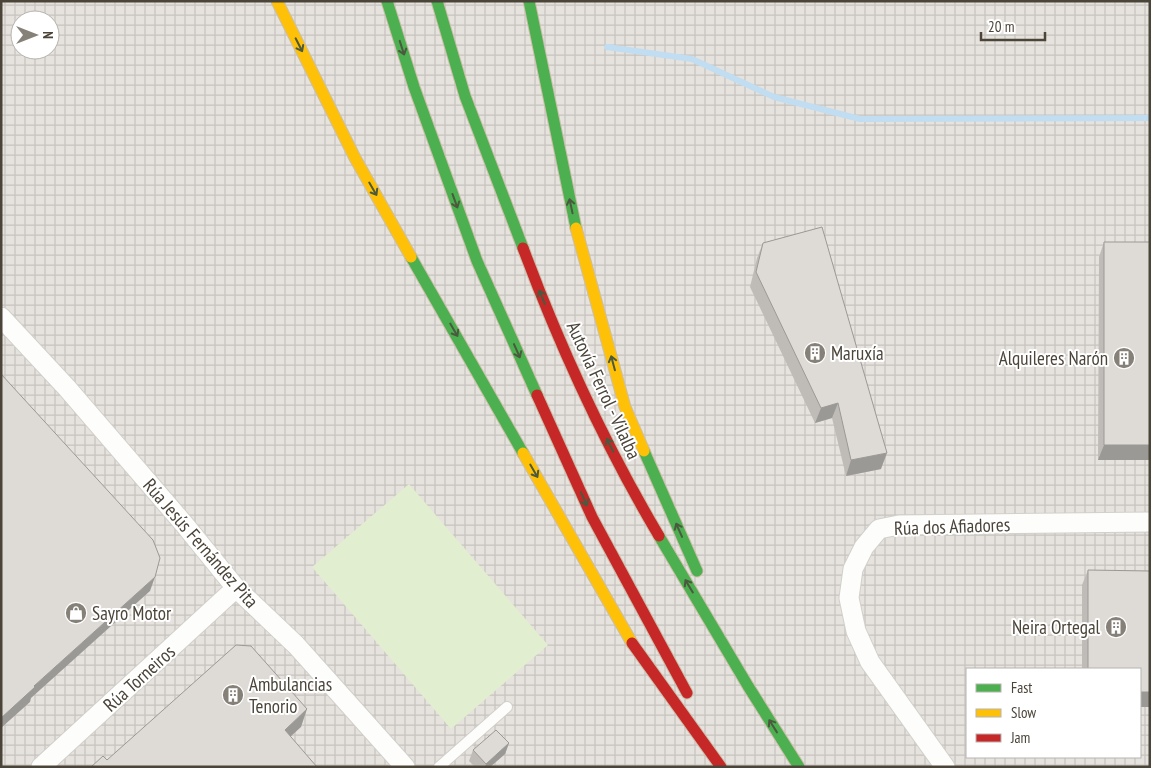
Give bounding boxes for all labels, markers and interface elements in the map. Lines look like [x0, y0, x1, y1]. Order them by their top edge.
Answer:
north arrow [10, 10, 60, 60]
scale bar [981, 10, 1045, 42]
text: 20 m [988, 17, 1014, 36]
text: N [39, 31, 57, 39]
one-way arrow [295, 37, 304, 52]
one-way arrow [398, 39, 407, 55]
one-way arrow [369, 181, 379, 196]
one-way arrow [451, 193, 460, 208]
one-way arrow [566, 198, 575, 214]
one-way arrow [537, 290, 546, 305]
street label: Autovía Ferrol - Vilalba [562, 317, 646, 463]
one-way arrow [449, 323, 459, 338]
building icon: Maruxía [803, 341, 827, 365]
place label: Maruxía [831, 341, 884, 365]
one-way arrow [513, 343, 523, 358]
place label: Alquileres Narón [999, 346, 1108, 370]
building icon: Alquileres Narón [1112, 346, 1136, 370]
one-way arrow [607, 355, 617, 371]
one-way arrow [605, 438, 614, 453]
one-way arrow [529, 464, 539, 479]
street label: Rúa Jesús Fernández Pita [138, 473, 264, 613]
one-way arrow [580, 491, 590, 506]
street label: Rúa dos Afiadores [894, 512, 1010, 540]
one-way arrow [674, 523, 683, 538]
one-way arrow [684, 580, 694, 594]
shop icon: Sayro Motor [64, 601, 88, 625]
place label: Sayro Motor [92, 601, 172, 625]
place label: Neira Ortegal [1012, 615, 1101, 639]
building icon: Neira Ortegal [1104, 615, 1128, 639]
street label: Rúa Torneiros [98, 639, 180, 717]
legend [966, 668, 1141, 758]
place label: Ambulancias Tenorio [249, 672, 332, 718]
text: Fast [1011, 678, 1032, 697]
building icon: Ambulancias Tenorio [221, 683, 245, 707]
text: Slow [1011, 703, 1036, 722]
one-way arrow [768, 719, 778, 733]
text: Jam [1010, 728, 1030, 747]

